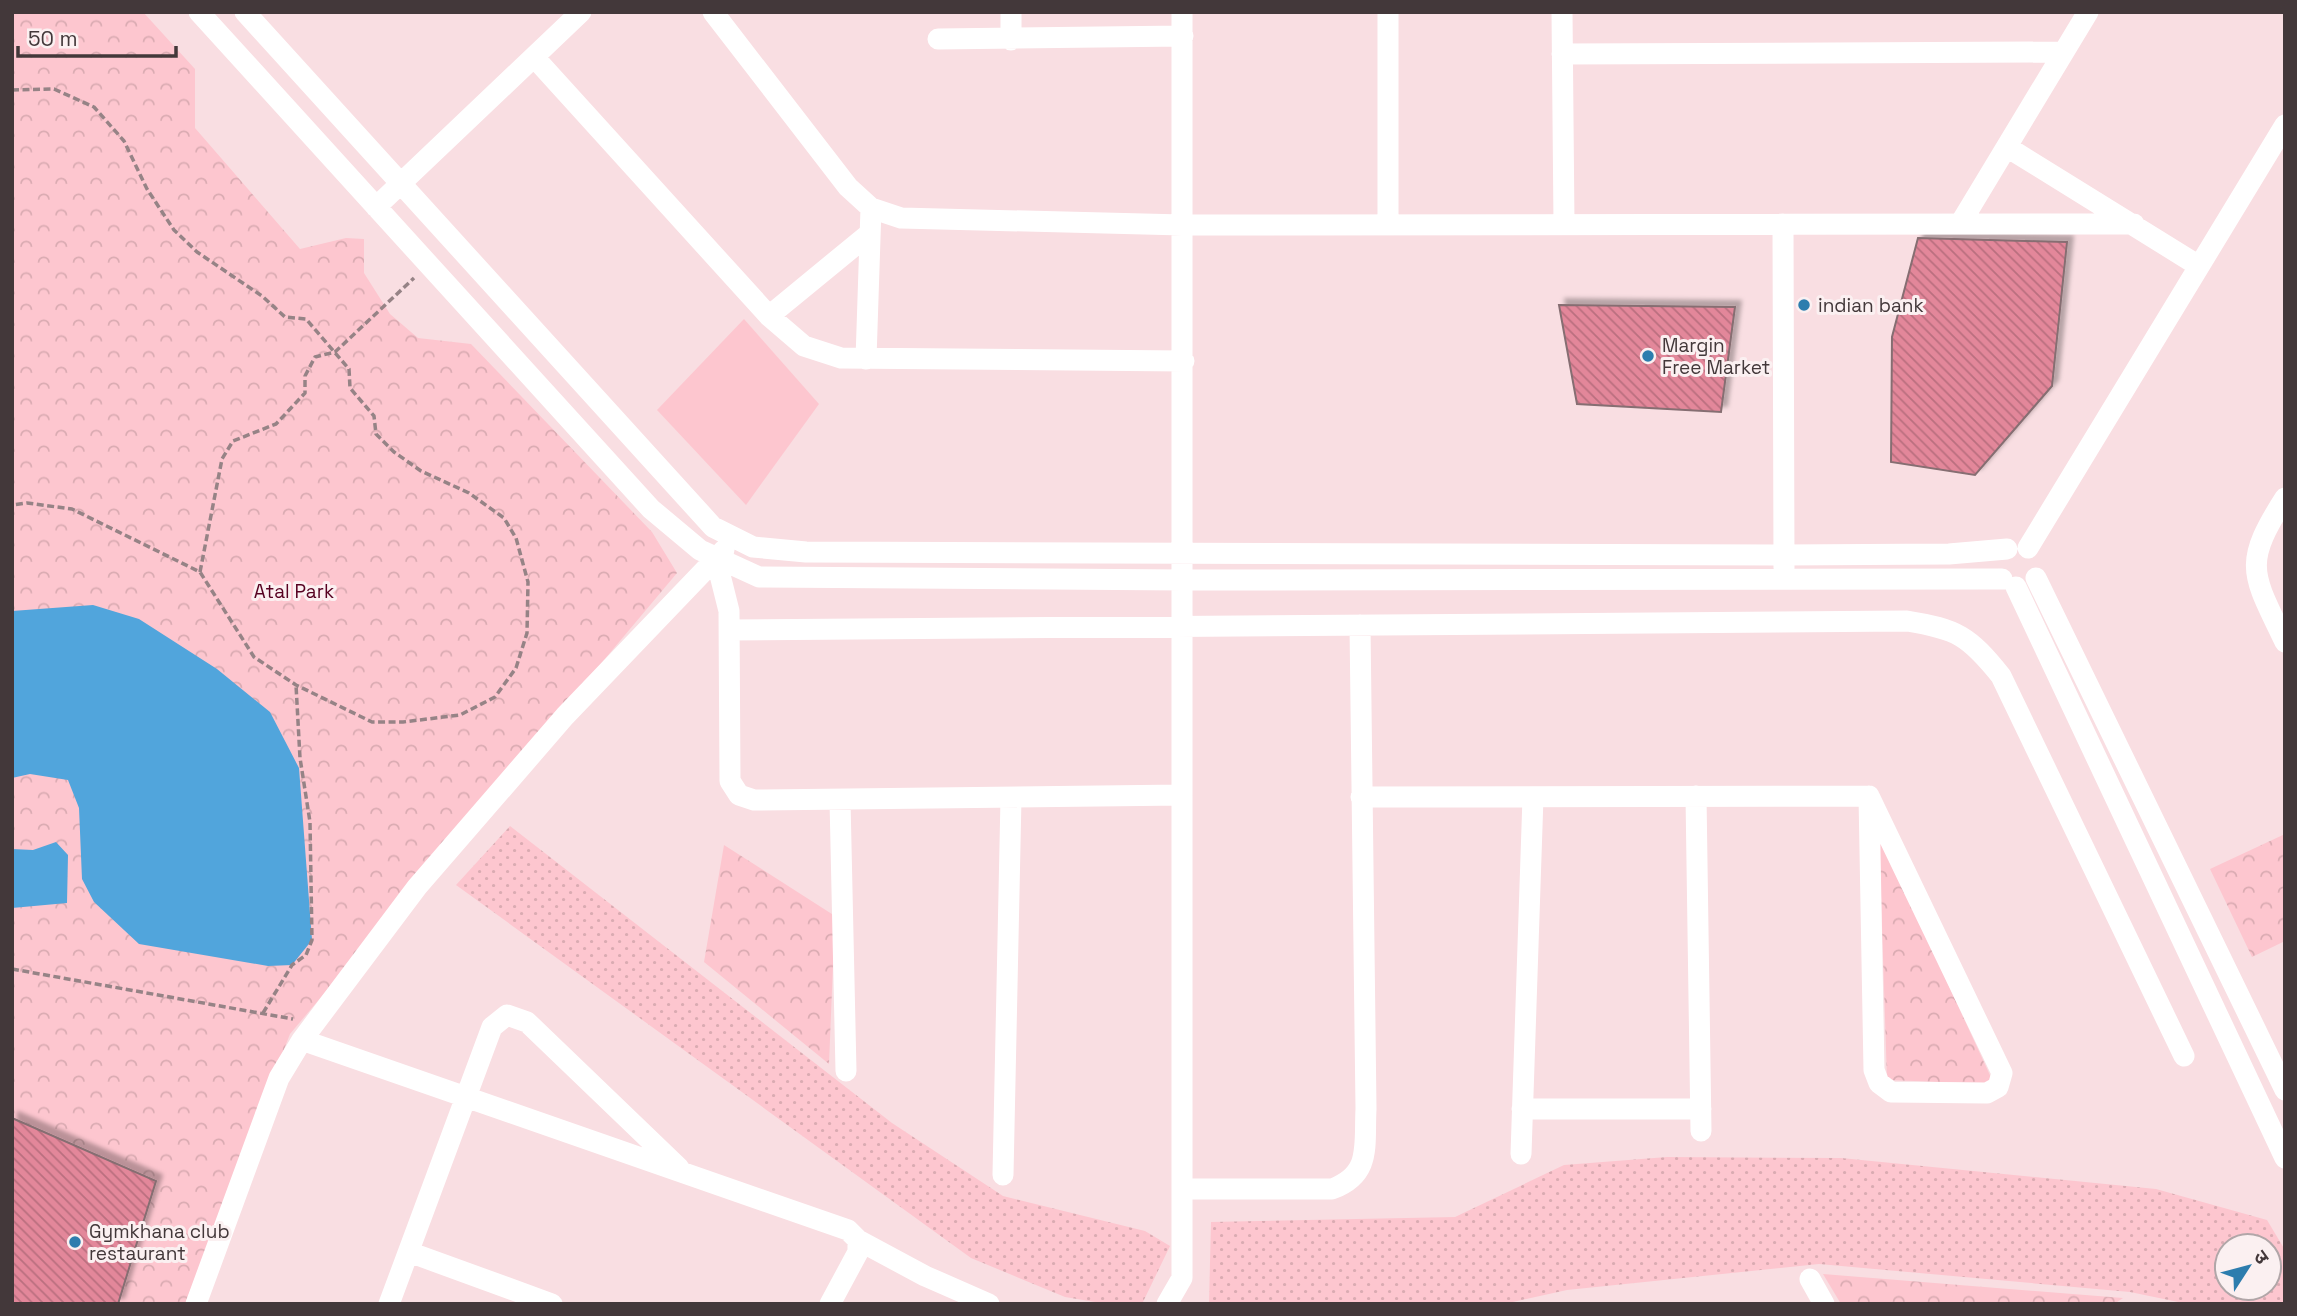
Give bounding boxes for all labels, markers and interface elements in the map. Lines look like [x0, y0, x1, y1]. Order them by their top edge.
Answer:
scale bar [18, 14, 175, 58]
text: 50 m [28, 25, 78, 52]
place label: indian bank [1818, 293, 1924, 318]
marker: indian bank [1796, 297, 1812, 313]
place label: Margin Free Market [1662, 333, 1770, 380]
marker: Margin Free Market [1640, 348, 1656, 364]
park label: Atal Park [254, 579, 334, 604]
place label: Gymkhana club restaurant [89, 1219, 230, 1266]
north arrow [2213, 1232, 2283, 1302]
marker: Gymkhana club restaurant [67, 1234, 83, 1250]
text: उ [2248, 1245, 2275, 1270]

